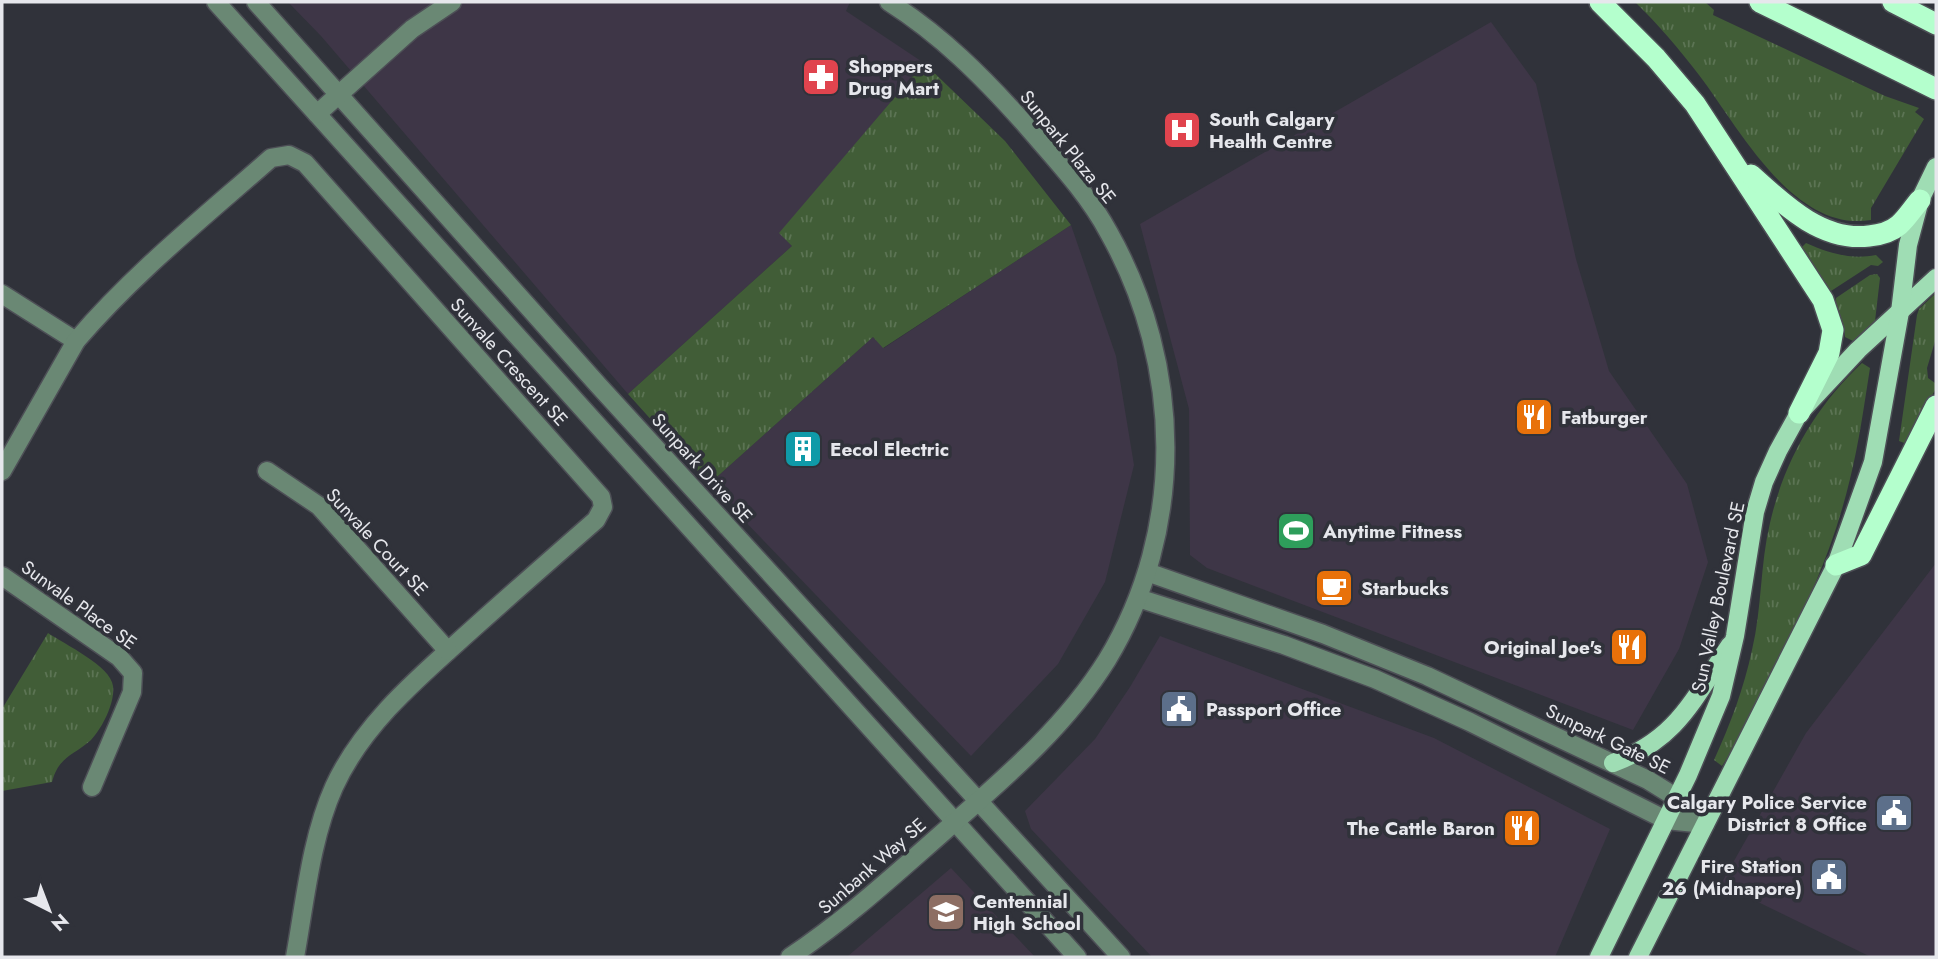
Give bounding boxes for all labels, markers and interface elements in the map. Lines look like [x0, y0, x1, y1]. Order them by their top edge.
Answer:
place label: Shoppers Drug Mart [848, 53, 939, 102]
pharmacy icon: Shoppers Drug Mart [800, 56, 842, 98]
street label: Sunpark Plaza SE [1014, 84, 1122, 210]
place label: South Calgary Health Centre [1209, 106, 1335, 155]
hospital icon: South Calgary Health Centre [1161, 109, 1203, 151]
street label: Sunvale Crescent SE [444, 292, 574, 432]
restaurant icon: Fatburger [1513, 396, 1555, 438]
place label: Fatburger [1561, 404, 1648, 431]
street label: Sunpark Drive SE [645, 407, 759, 529]
building icon: Eecol Electric [782, 428, 824, 470]
place label: Eecol Electric [830, 436, 949, 463]
street label: Sunvale Court SE [320, 482, 434, 602]
street label: Sun Valley Boulevard SE [1685, 499, 1751, 695]
sports icon: Anytime Fitness [1275, 510, 1317, 552]
place label: Anytime Fitness [1322, 518, 1462, 545]
street label: Sunvale Place SE [16, 554, 142, 656]
cafe icon: Starbucks [1313, 567, 1355, 609]
place label: Starbucks [1361, 575, 1449, 602]
restaurant icon: Original Joe's [1608, 626, 1650, 668]
place label: Original Joe's [1484, 634, 1602, 661]
public building icon: Passport Office [1158, 688, 1200, 730]
place label: Passport Office [1206, 696, 1342, 723]
street label: Sunpark Gate SE [1541, 697, 1675, 781]
place label: Calgary Police Service District 8 Office [1667, 789, 1867, 838]
public building icon: Calgary Police Service District 8 Office [1873, 792, 1915, 834]
restaurant icon: The Cattle Baron [1501, 807, 1543, 849]
street label: Sunbank Way SE [812, 811, 932, 921]
place label: The Cattle Baron [1347, 815, 1495, 842]
place label: Fire Station 26 (Midnapore) [1662, 853, 1802, 902]
public building icon: Fire Station 26 (Midnapore) [1808, 856, 1850, 898]
north arrow [14, 875, 84, 945]
place label: Centennial High School [973, 888, 1081, 937]
school or university icon: Centennial High School [925, 891, 967, 933]
text: N [45, 907, 75, 937]

